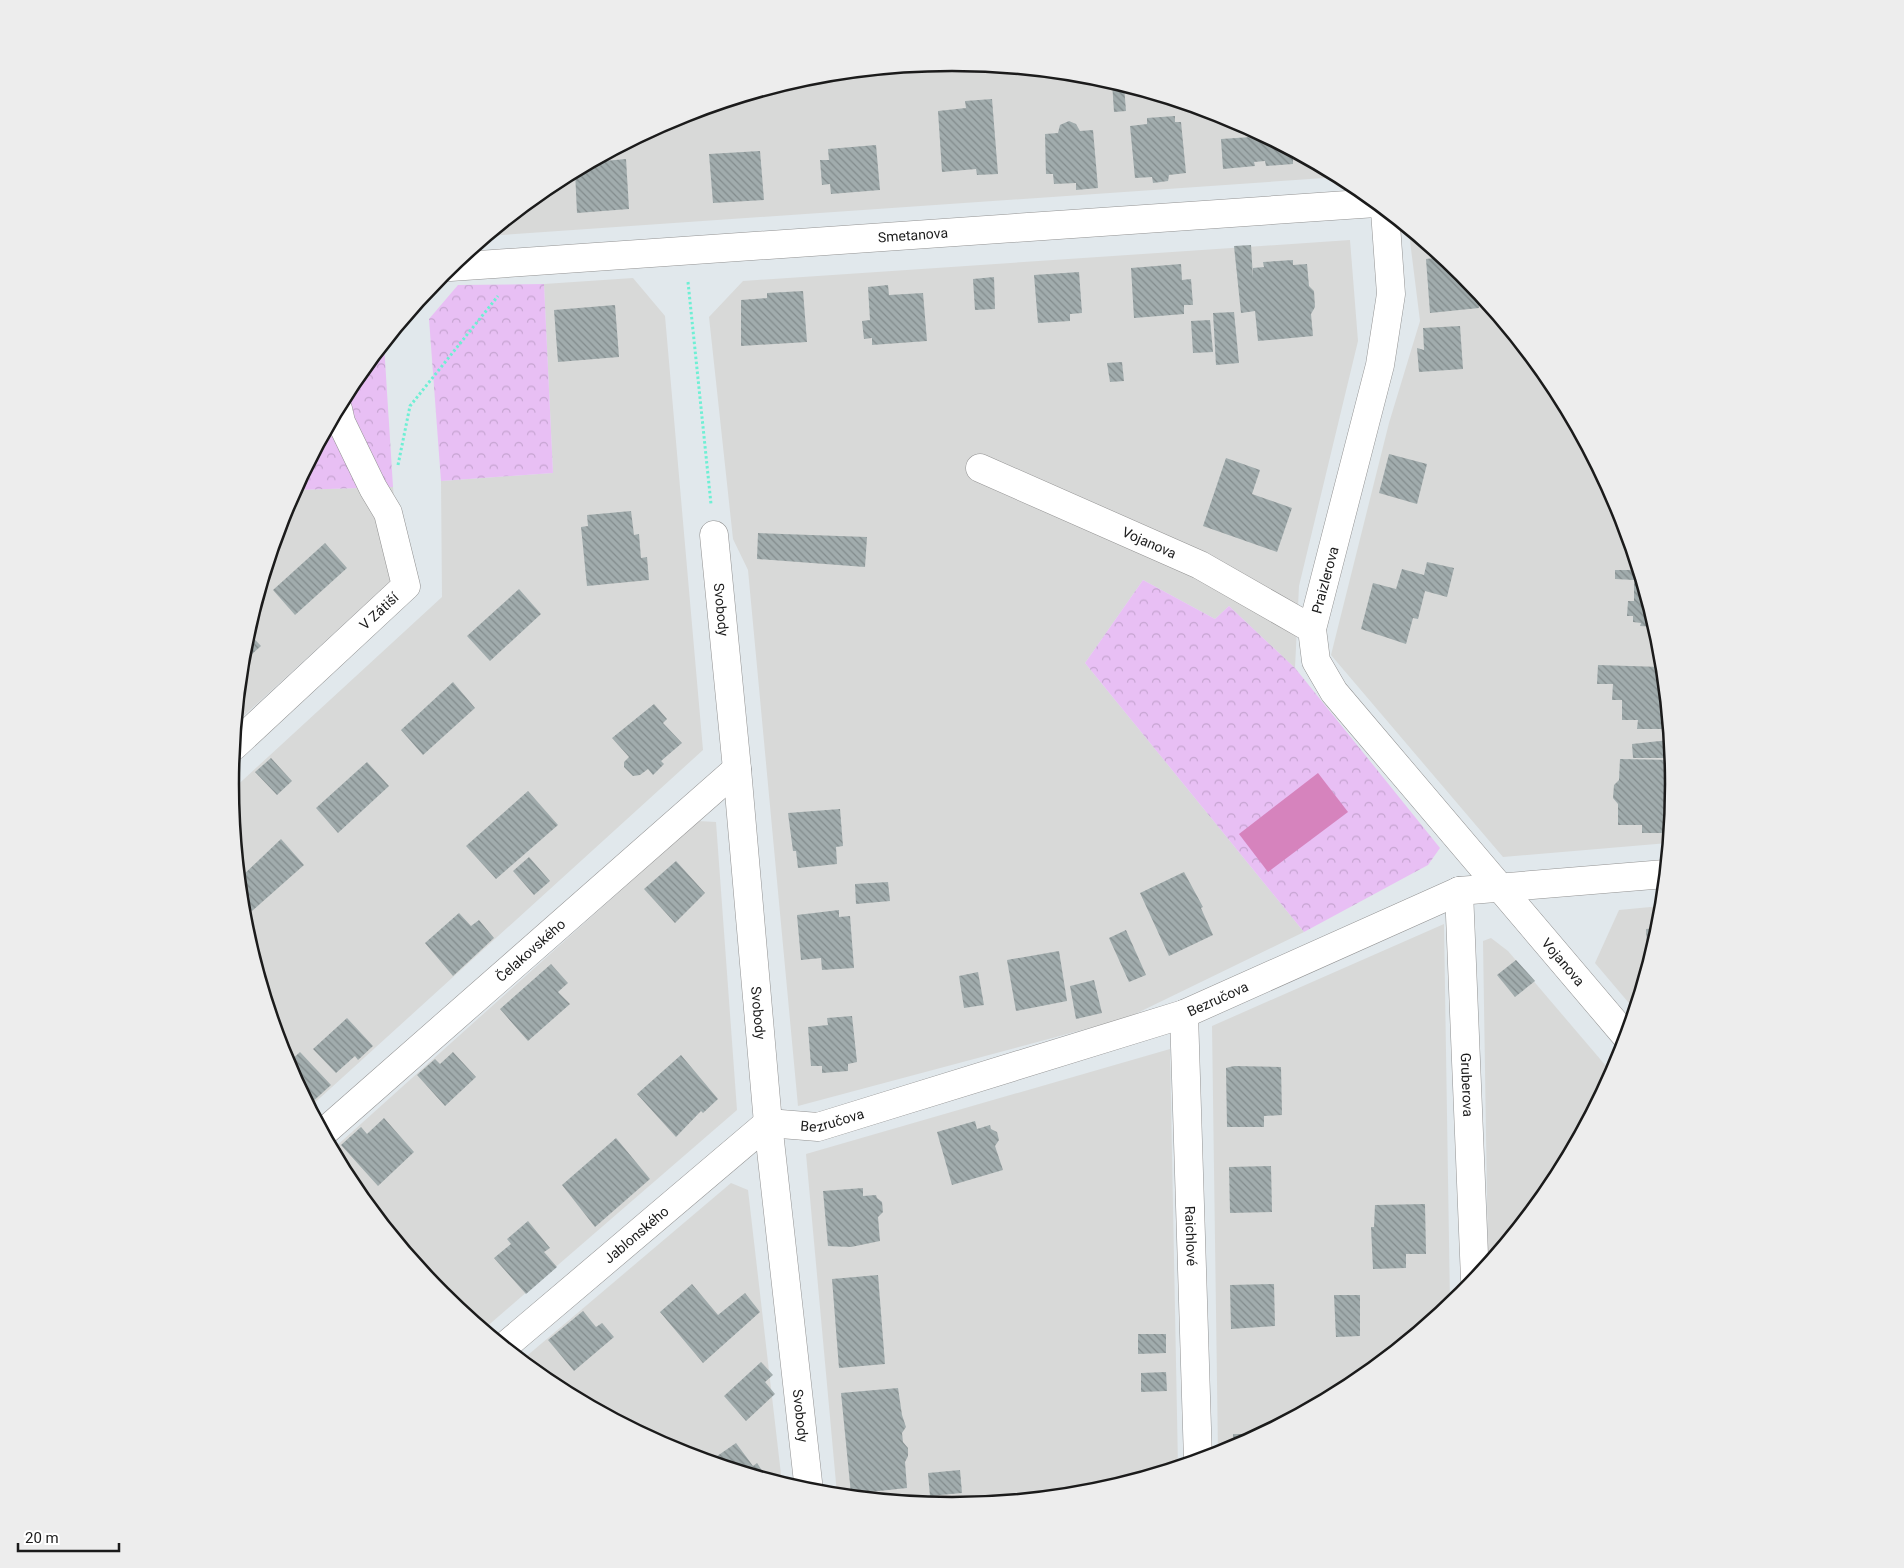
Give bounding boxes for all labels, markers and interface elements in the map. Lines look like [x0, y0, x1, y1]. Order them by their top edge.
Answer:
street label: Smetanova [877, 225, 948, 245]
street label: Vojanova [1120, 524, 1179, 562]
street label: Praizlerova [1308, 545, 1342, 615]
street label: Svobody [711, 582, 732, 637]
street label: V Zátiší [356, 589, 402, 633]
street label: Čelakovského [492, 916, 568, 985]
street label: Vojanova [1539, 935, 1588, 989]
street label: Bezručova [1185, 978, 1251, 1020]
street label: Svobody [748, 986, 769, 1041]
street label: Gruberova [1458, 1052, 1476, 1117]
street label: Bezručova [800, 1105, 866, 1135]
street label: Jablonského [601, 1203, 672, 1267]
street label: Raichlové [1182, 1206, 1200, 1266]
street label: Svobody [790, 1388, 812, 1443]
scale bar [18, 1520, 119, 1552]
text: 20 m [25, 1529, 59, 1547]

